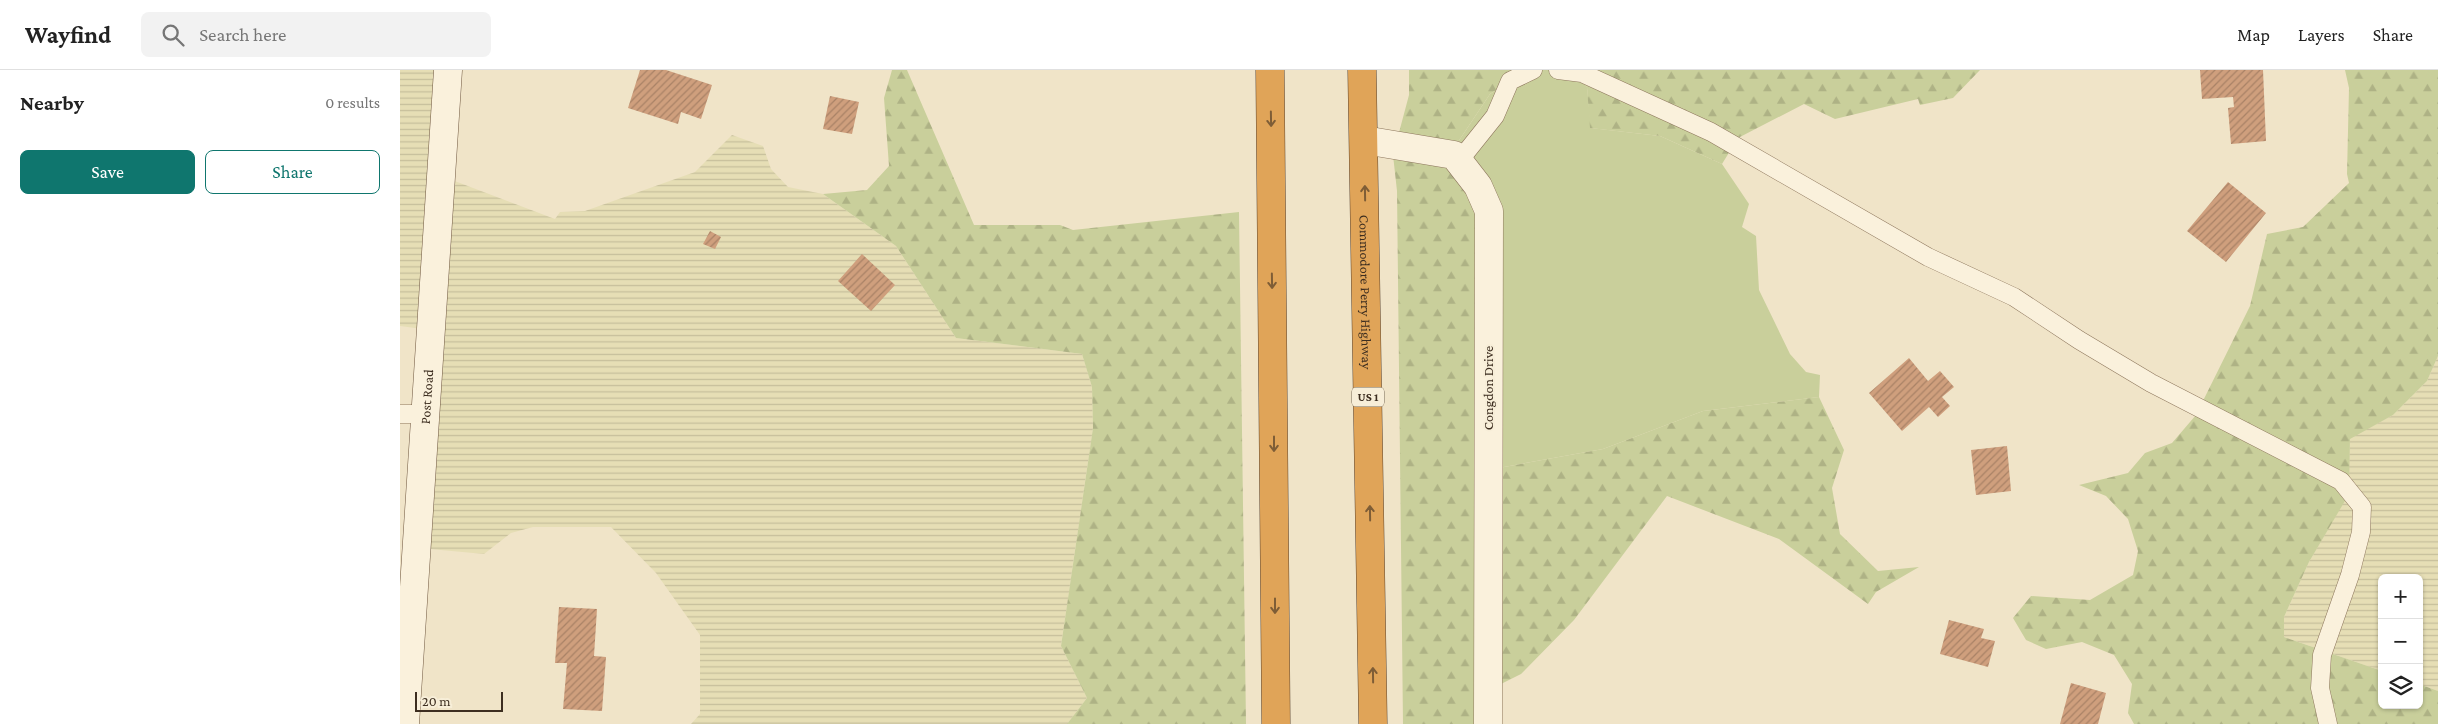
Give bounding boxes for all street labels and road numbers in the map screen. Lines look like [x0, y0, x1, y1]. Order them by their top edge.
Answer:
street label: Commodore Perry Highway [1356, 215, 1375, 370]
street label: Congdon Drive [1480, 346, 1496, 430]
street label: Post Road [417, 368, 436, 425]
road number: US 1 [1352, 388, 1384, 407]

